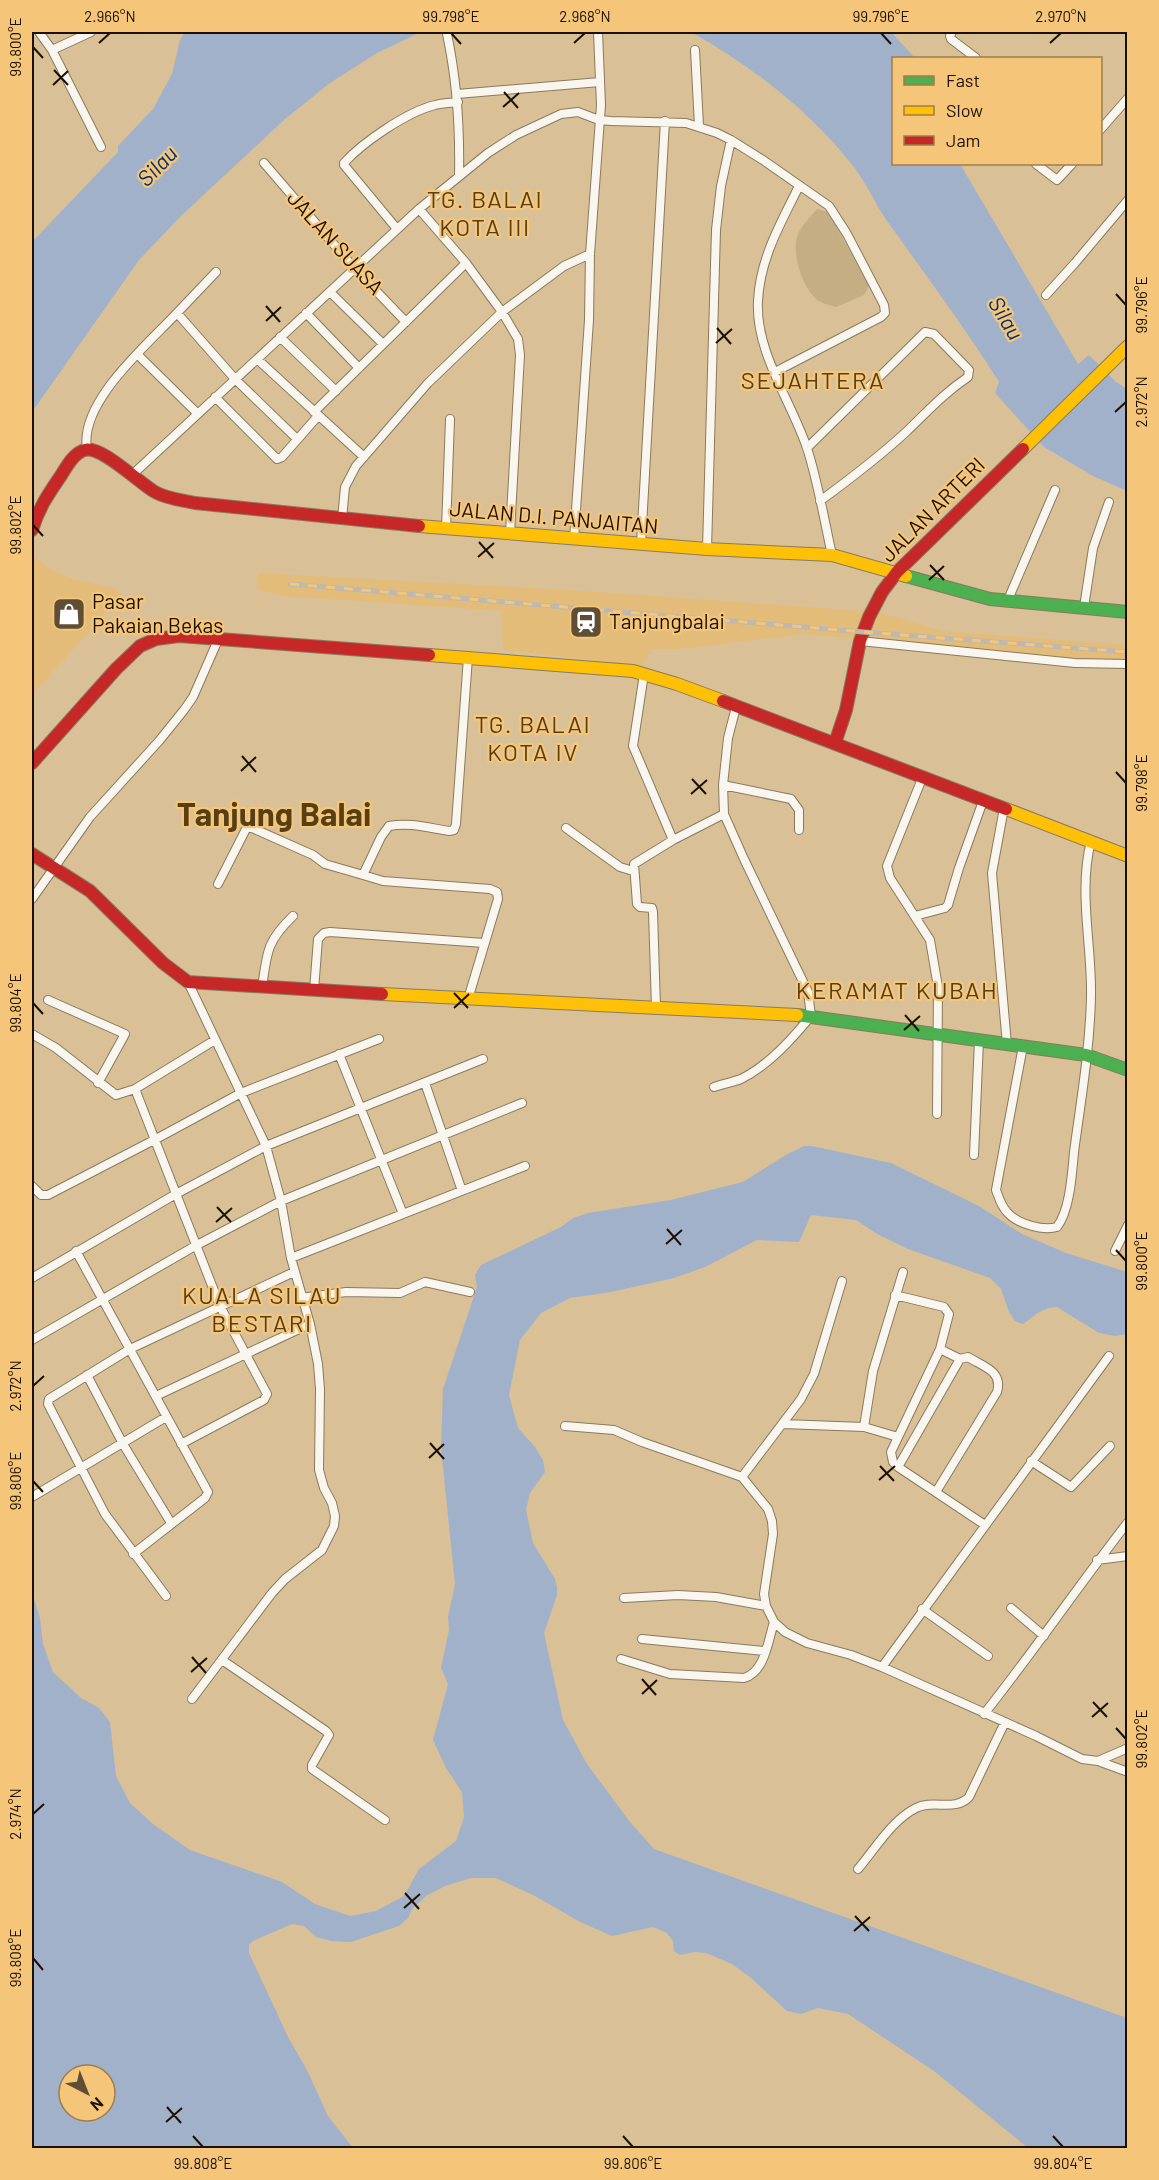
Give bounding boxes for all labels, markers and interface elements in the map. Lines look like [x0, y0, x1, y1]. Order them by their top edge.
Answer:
text: 2.966°N [84, 7, 136, 25]
text: 99.798°E [422, 7, 480, 25]
text: 2.968°N [559, 7, 611, 25]
text: 99.796°E [852, 7, 910, 25]
text: 2.970°N [1035, 7, 1087, 25]
text: 99.800°E [6, 17, 24, 77]
legend [892, 57, 1102, 165]
text: Fast [946, 69, 980, 91]
text: Slow [946, 99, 983, 121]
text: Jam [946, 129, 980, 151]
water label: Silau [131, 140, 182, 191]
district label: TG. BALAI KOTA III [427, 184, 543, 241]
street label: JALAN SUASA [283, 185, 390, 299]
text: 99.796°E [1132, 276, 1150, 334]
water label: Silau [984, 291, 1030, 344]
district label: SEJAHTERA [741, 365, 885, 394]
text: 2.972°N [1132, 376, 1150, 428]
street label: JALAN ARTERI [875, 452, 989, 566]
street label: JALAN D.I. PANJAITAN [449, 495, 660, 538]
text: 99.802°E [6, 496, 24, 554]
place label: Pasar Pakaian Bekas [92, 588, 223, 637]
shop icon: Pasar Pakaian Bekas [51, 596, 87, 632]
station icon: Tanjungbalai [568, 604, 604, 640]
place label: Tanjungbalai [609, 608, 725, 633]
district label: TG. BALAI KOTA IV [475, 709, 591, 766]
text: 99.798°E [1132, 754, 1150, 812]
district label: Tanjung Balai [177, 793, 371, 833]
text: 99.804°E [6, 973, 24, 1033]
district label: KERAMAT KUBAH [796, 975, 998, 1004]
text: 99.800°E [1132, 1231, 1150, 1291]
district label: KUALA SILAU BESTARI [182, 1280, 342, 1337]
text: 2.972°N [6, 1360, 24, 1412]
text: 99.806°E [6, 1452, 24, 1510]
text: 99.802°E [1132, 1710, 1150, 1768]
text: 2.974°N [6, 1788, 24, 1840]
text: 99.808°E [6, 1929, 24, 1987]
north arrow [57, 2063, 117, 2123]
text: N [87, 2094, 108, 2115]
text: 99.808°E [174, 2154, 232, 2172]
text: 99.806°E [604, 2154, 662, 2172]
text: 99.804°E [1033, 2154, 1093, 2172]

